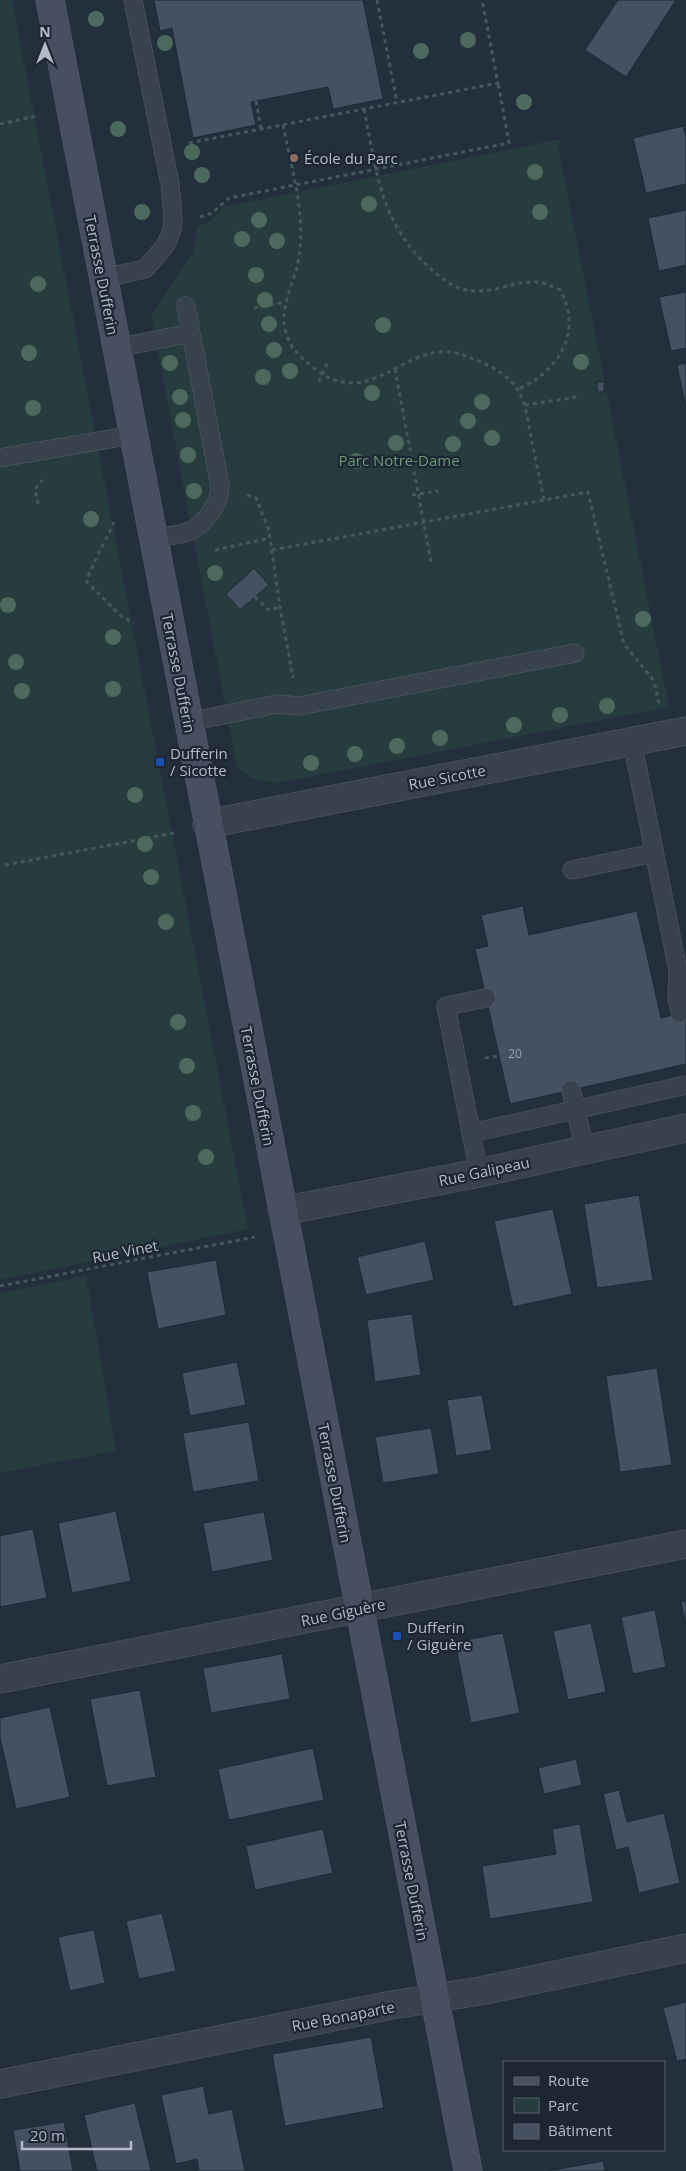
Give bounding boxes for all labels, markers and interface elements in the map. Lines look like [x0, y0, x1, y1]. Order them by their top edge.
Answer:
north arrow [20, 20, 70, 70]
text: N [39, 22, 51, 41]
place label: École du Parc [304, 148, 398, 168]
marker: École du Parc [288, 152, 300, 164]
street label: Terrasse Dufferin [81, 213, 123, 337]
park label: Parc Notre-Dame [338, 450, 460, 470]
street label: Terrasse Dufferin [158, 611, 200, 735]
place label: Dufferin / Sicotte [170, 743, 228, 780]
marker: Dufferin / Sicotte [154, 756, 166, 768]
street label: Rue Sicotte [407, 760, 487, 794]
street label: Terrasse Dufferin [237, 1024, 279, 1148]
house number: 20 [508, 1045, 522, 1062]
street label: Rue Galipeau [437, 1152, 531, 1190]
street label: Rue Vinet [90, 1235, 160, 1267]
street label: Terrasse Dufferin [314, 1421, 356, 1545]
street label: Rue Giguère [299, 1593, 387, 1631]
place label: Dufferin / Giguère [407, 1617, 471, 1654]
marker: Dufferin / Giguère [391, 1630, 403, 1642]
street label: Terrasse Dufferin [391, 1819, 433, 1943]
street label: Rue Bonaparte [290, 1996, 396, 2036]
legend [503, 2061, 666, 2151]
text: Route [548, 2070, 589, 2090]
text: Parc [548, 2095, 579, 2115]
scale bar [22, 2118, 131, 2150]
text: Bâtiment [548, 2120, 612, 2140]
text: 20 m [30, 2125, 65, 2145]

